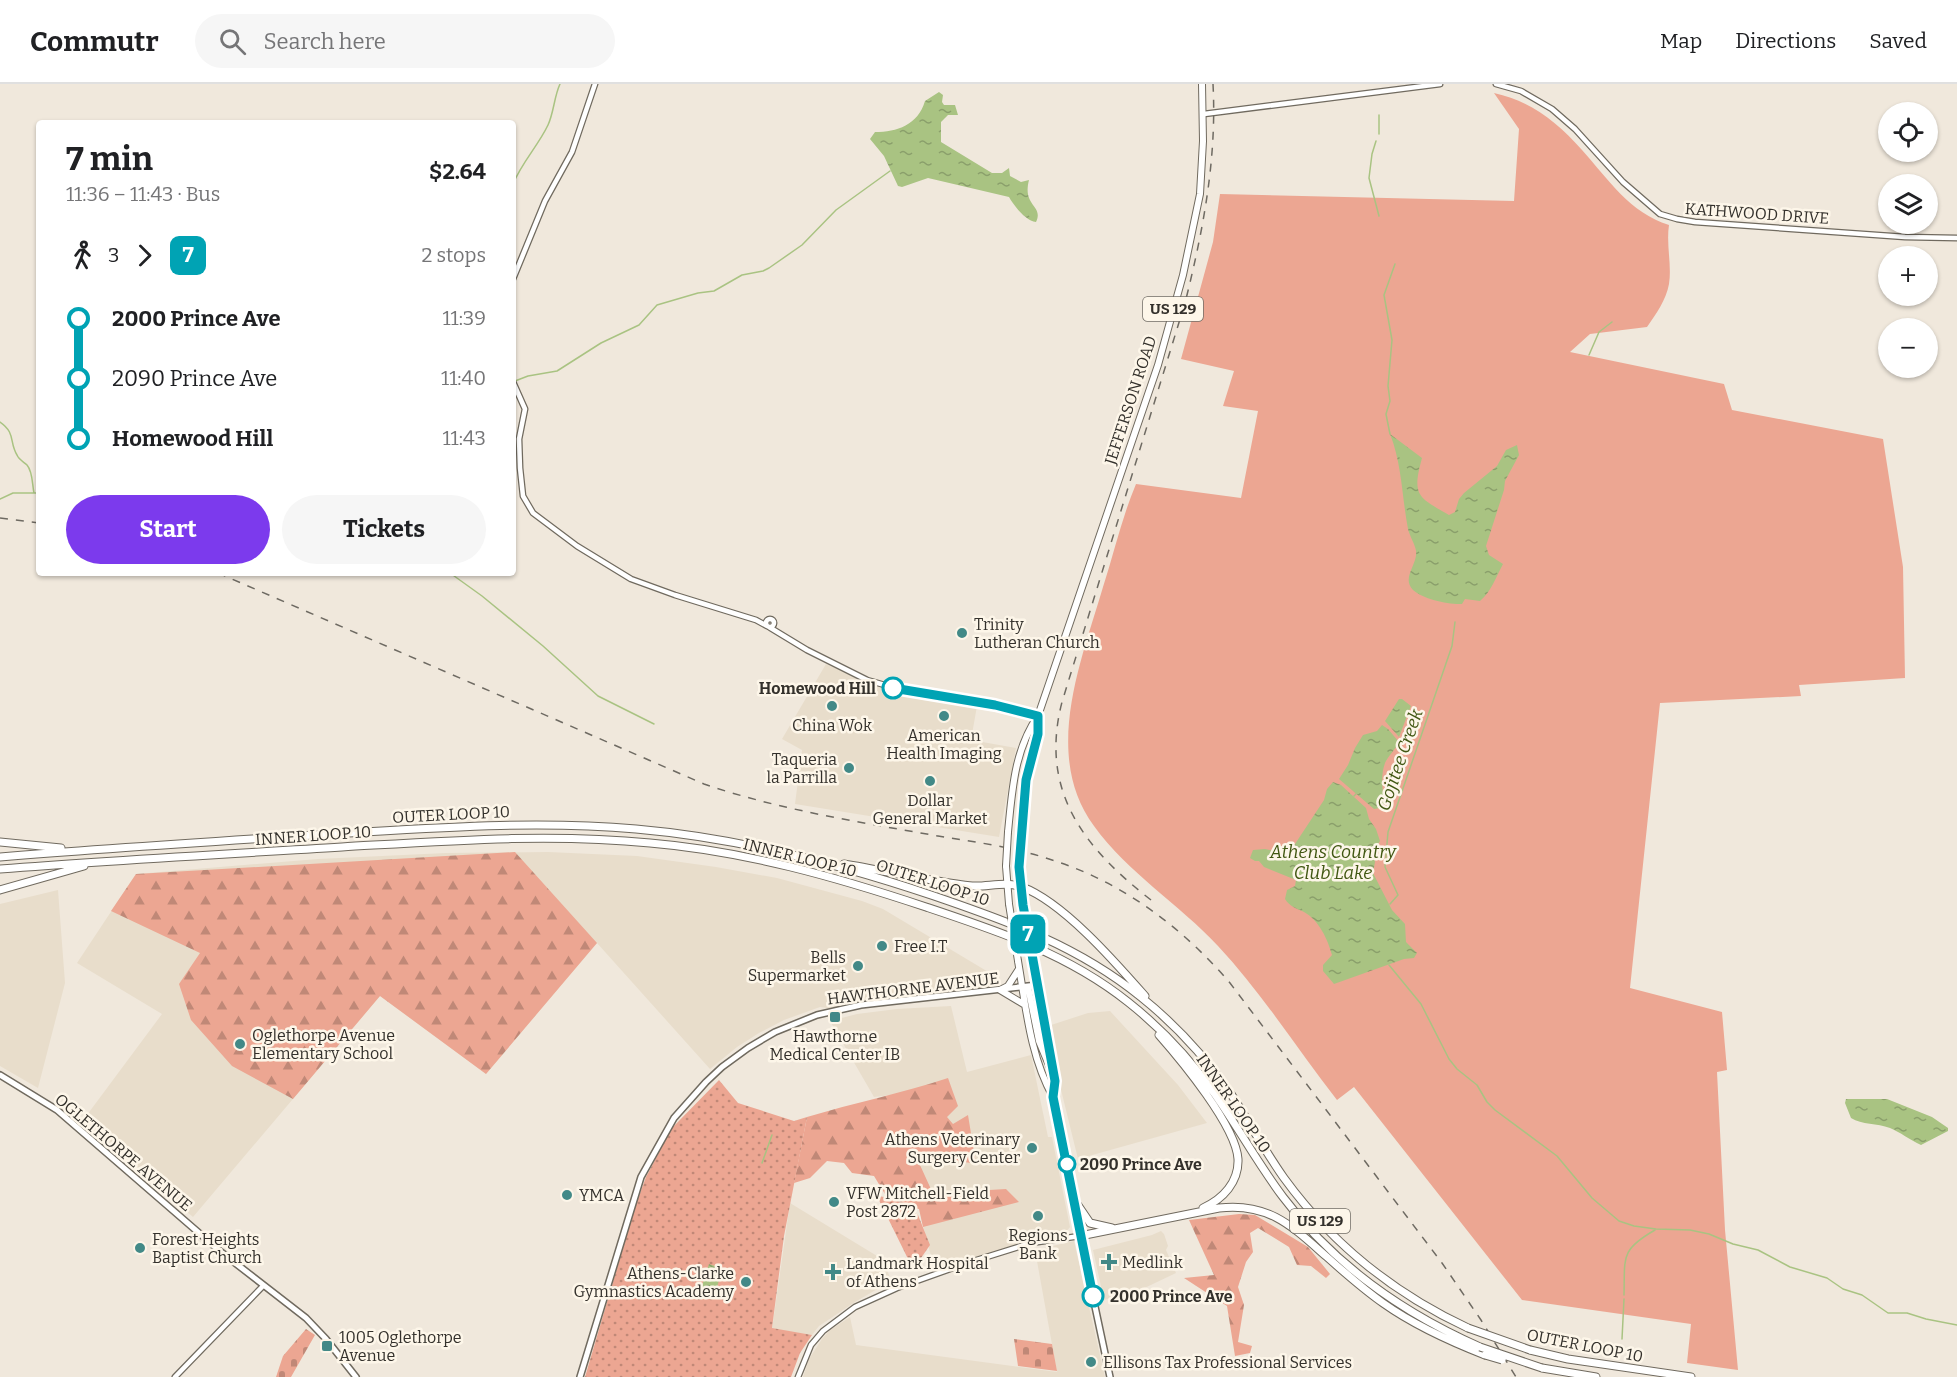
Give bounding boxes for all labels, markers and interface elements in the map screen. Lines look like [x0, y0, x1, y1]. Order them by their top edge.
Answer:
search box [195, 14, 615, 68]
text: Commutr [30, 25, 159, 58]
icon: search [216, 25, 249, 58]
text: Search here [264, 28, 386, 55]
text: Map [1660, 28, 1702, 54]
text: Directions [1735, 28, 1836, 54]
text: Saved [1869, 28, 1927, 54]
map controls [1878, 102, 1938, 378]
button: locate [1878, 102, 1938, 162]
text: 7 min [66, 139, 153, 179]
text: $2.64 [429, 158, 486, 185]
button: layers [1878, 174, 1938, 234]
text: 11:36 – 11:43 · Bus [66, 182, 220, 206]
street label: KATHWOOD DRIVE [1684, 199, 1830, 228]
icon: walk [66, 239, 99, 272]
icon: forward [128, 239, 161, 272]
text: 7 [182, 242, 194, 268]
text: 3 [108, 243, 119, 267]
text: 2 stops [422, 243, 486, 267]
button: + [1878, 246, 1938, 306]
road number: US 129 [1143, 297, 1203, 321]
text: 2000 Prince Ave [112, 305, 281, 332]
text: 11:39 [442, 306, 486, 330]
button: − [1878, 318, 1938, 378]
street label: JEFFERSON ROAD [1100, 333, 1160, 468]
text: 2090 Prince Ave [112, 365, 277, 392]
text: 11:40 [441, 366, 486, 390]
text: Homewood Hill [112, 425, 273, 452]
text: 11:43 [442, 426, 486, 450]
button: Start [66, 495, 270, 564]
button: Tickets [282, 495, 486, 564]
place label: Trinity Lutheran Church [974, 615, 1100, 652]
marker: Trinity Lutheran Church [955, 626, 969, 640]
marker: Homewood Hill [882, 677, 904, 699]
place label: Homewood Hill [759, 679, 876, 698]
marker: China Wok [825, 699, 839, 713]
water label: Gojitee Creek [1372, 706, 1428, 814]
marker: American Health Imaging [937, 709, 951, 723]
place label: China Wok [792, 716, 872, 735]
place label: American Health Imaging [886, 726, 1002, 763]
place label: Taqueria la Parrilla [767, 750, 837, 787]
marker: Taqueria la Parrilla [842, 761, 856, 775]
marker: Dollar General Market [923, 774, 937, 788]
place label: Dollar General Market [872, 791, 988, 828]
street label: OUTER LOOP 10 [392, 802, 510, 827]
street label: INNER LOOP 10 [254, 822, 372, 849]
street label: INNER LOOP 10 [741, 834, 859, 881]
water label: Athens Country Club Lake [1269, 841, 1397, 884]
street label: OUTER LOOP 10 [874, 855, 992, 910]
line badge: 7 [1008, 914, 1048, 954]
text: 7 [1022, 921, 1034, 947]
place label: Free I.T [894, 937, 947, 956]
marker: Free I.T [875, 939, 889, 953]
place label: Bells Supermarket [748, 948, 846, 985]
marker: Bells Supermarket [851, 959, 865, 973]
street label: HAWTHORNE AVENUE [826, 969, 1000, 1008]
marker: Hawthorne Medical Center IB [828, 1010, 842, 1024]
place label: Oglethorpe Avenue Elementary School [252, 1026, 395, 1063]
place label: Hawthorne Medical Center IB [770, 1027, 900, 1064]
marker: Oglethorpe Avenue Elementary School [233, 1037, 247, 1051]
street label: INNER LOOP 10 [1192, 1050, 1275, 1156]
street label: OGLETHORPE AVENUE [51, 1089, 196, 1215]
place label: Athens Veterinary Surgery Center [885, 1130, 1021, 1167]
marker: Athens Veterinary Surgery Center [1025, 1141, 1039, 1155]
marker: 2090 Prince Ave [1058, 1155, 1076, 1173]
place label: 2090 Prince Ave [1080, 1155, 1202, 1174]
place label: VFW Mitchell-Field Post 2872 [846, 1184, 990, 1221]
place label: YMCA [579, 1186, 625, 1205]
marker: YMCA [560, 1188, 574, 1202]
marker: VFW Mitchell-Field Post 2872 [827, 1195, 841, 1209]
marker: Regions Bank [1031, 1209, 1045, 1223]
road number: US 129 [1290, 1209, 1350, 1233]
place label: Regions Bank [1008, 1226, 1068, 1263]
place label: Forest Heights Baptist Church [152, 1230, 262, 1267]
marker: Forest Heights Baptist Church [133, 1241, 147, 1255]
marker: Medlink [1100, 1253, 1118, 1271]
place label: Medlink [1122, 1253, 1183, 1272]
place label: Landmark Hospital of Athens [846, 1254, 989, 1291]
marker: Landmark Hospital of Athens [824, 1263, 842, 1281]
place label: Athens-Clarke Gymnastics Academy [574, 1264, 735, 1301]
marker: Athens-Clarke Gymnastics Academy [739, 1275, 753, 1289]
marker: 2000 Prince Ave [1082, 1285, 1104, 1307]
place label: 2000 Prince Ave [1110, 1287, 1233, 1306]
street label: OUTER LOOP 10 [1525, 1325, 1645, 1366]
place label: 1005 Oglethorpe Avenue [339, 1328, 461, 1365]
marker: 1005 Oglethorpe Avenue [320, 1339, 334, 1353]
place label: Ellisons Tax Professional Services [1103, 1353, 1352, 1372]
marker: Ellisons Tax Professional Services [1084, 1355, 1098, 1369]

